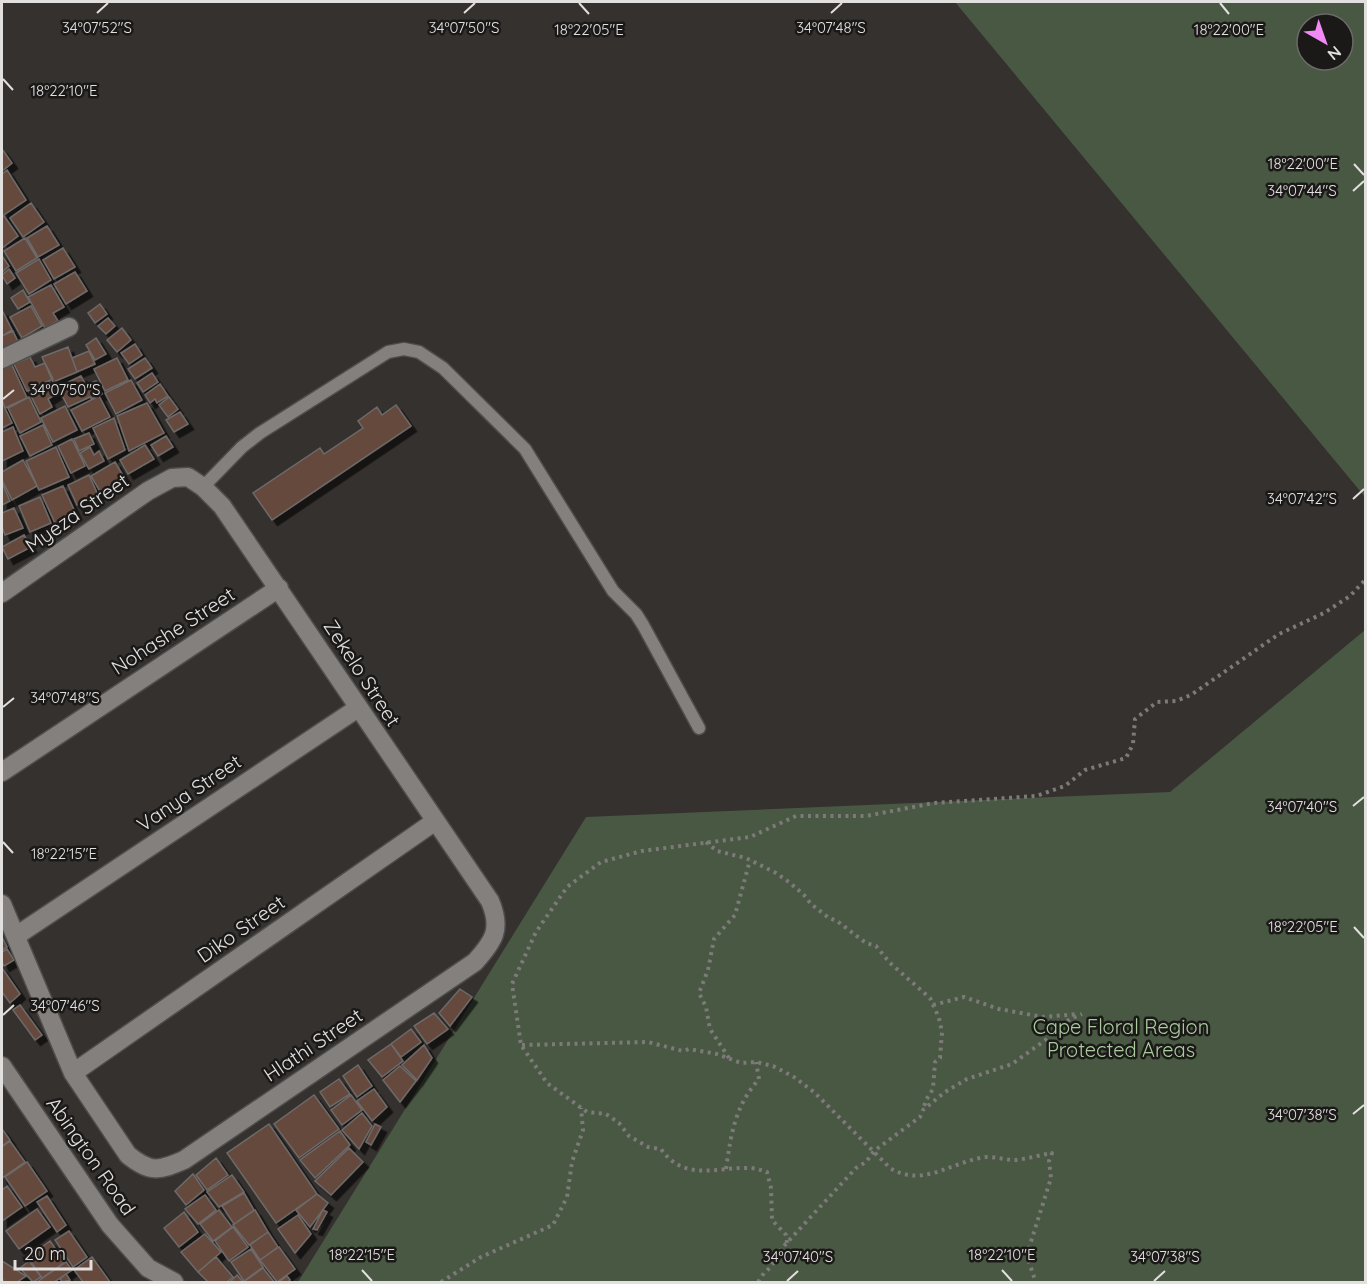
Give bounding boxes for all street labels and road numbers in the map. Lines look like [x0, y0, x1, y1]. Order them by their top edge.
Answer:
street label: Myeza Street [20, 468, 134, 558]
street label: Nohashe Street [106, 581, 239, 680]
street label: Zekelo Street [319, 615, 406, 731]
street label: Vanya Street [132, 748, 246, 837]
street label: Diko Street [192, 889, 289, 968]
street label: Hlathi Street [259, 1002, 367, 1087]
street label: Abington Road [41, 1092, 141, 1220]

